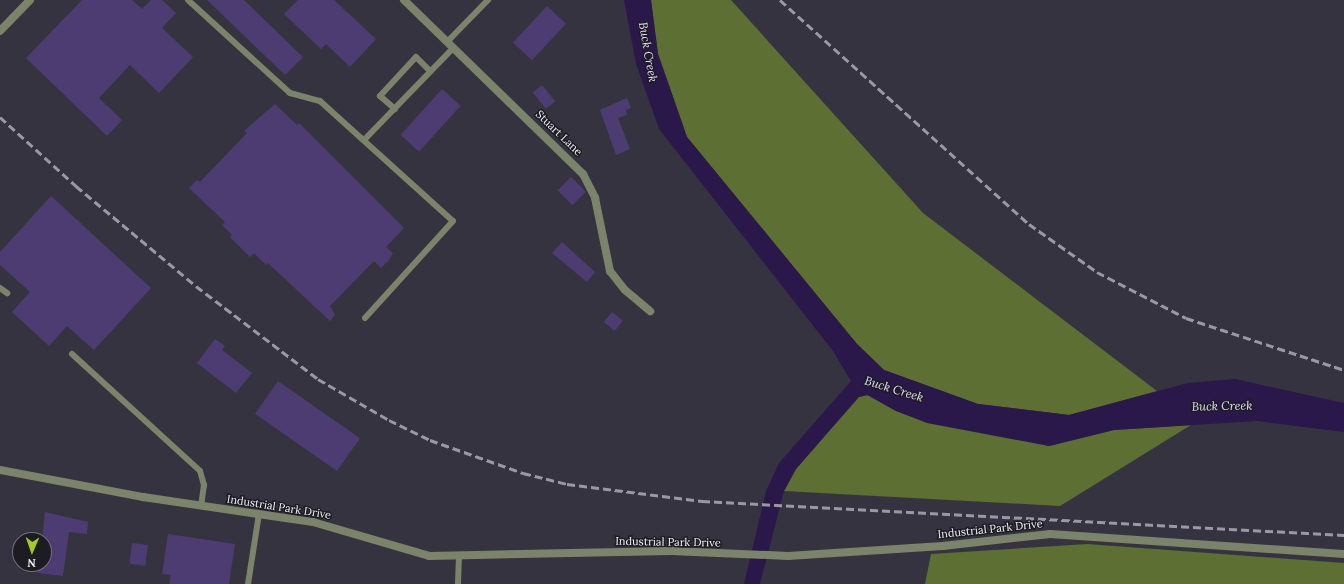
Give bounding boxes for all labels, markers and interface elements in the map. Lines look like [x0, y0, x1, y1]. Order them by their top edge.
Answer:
water label: Buck Creek [636, 21, 660, 83]
street label: Stuart Lane [533, 108, 585, 158]
water label: Buck Creek [863, 373, 925, 405]
water label: Buck Creek [1191, 398, 1253, 414]
street label: Industrial Park Drive [226, 492, 332, 522]
street label: Industrial Park Drive [937, 517, 1043, 541]
north arrow [12, 532, 52, 572]
street label: Industrial Park Drive [615, 534, 721, 550]
text: N [27, 556, 36, 570]

